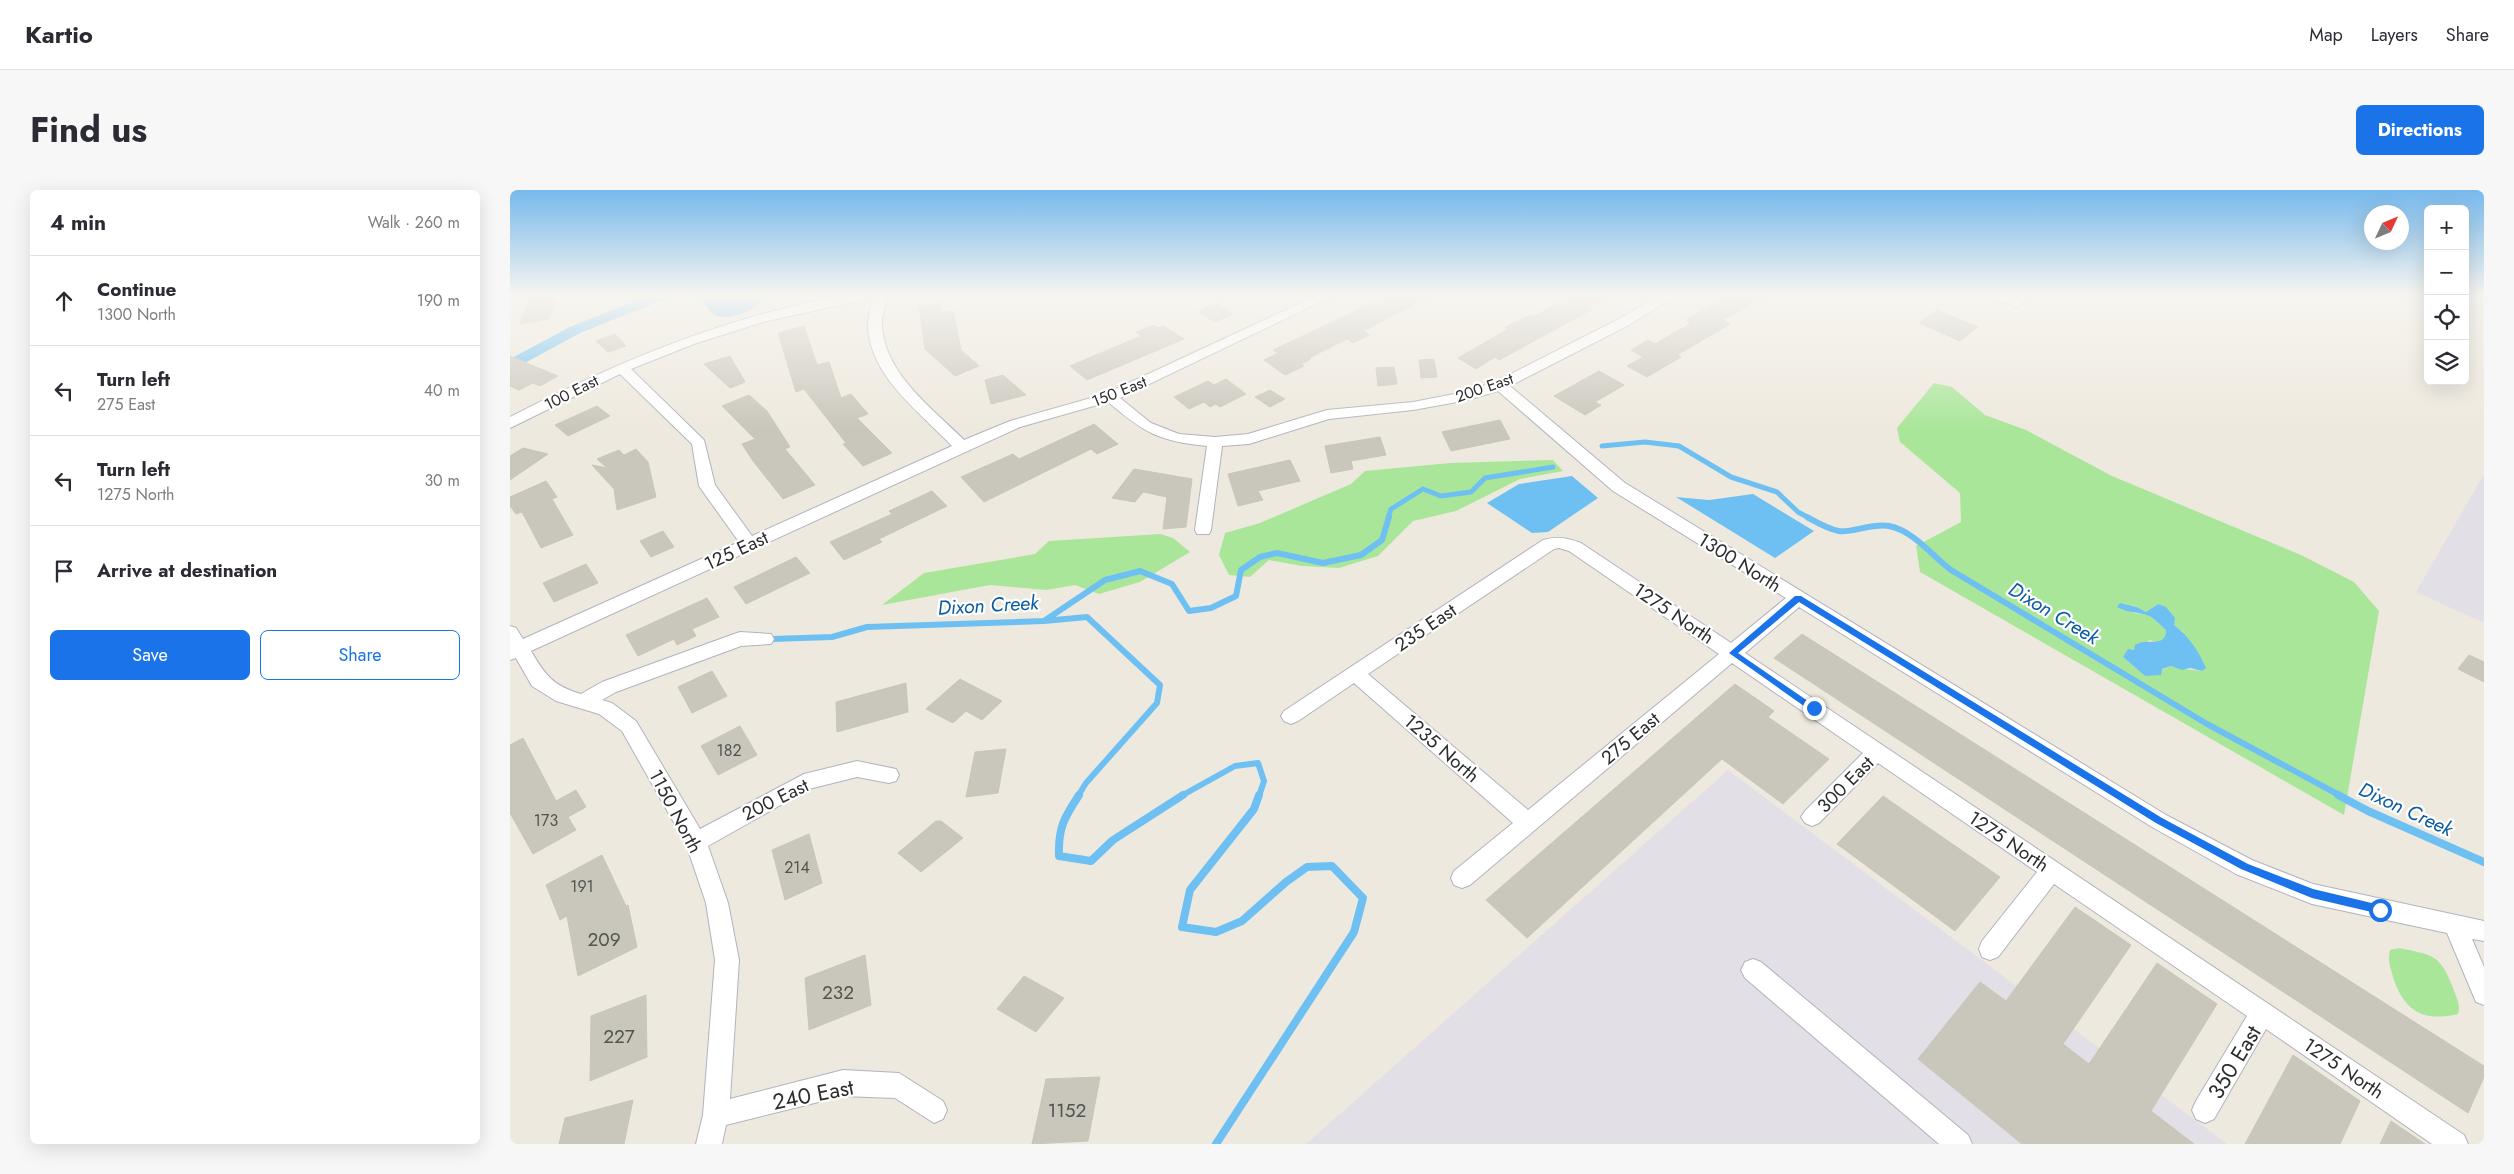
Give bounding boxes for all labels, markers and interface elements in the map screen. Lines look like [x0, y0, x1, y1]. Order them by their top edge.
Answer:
text: Kartio [25, 17, 93, 52]
text: Map [2309, 22, 2343, 48]
text: Layers [2371, 22, 2418, 48]
text: Share [2446, 22, 2489, 48]
text: Find us [30, 105, 147, 155]
button: Directions [2356, 105, 2484, 155]
north arrow [2364, 205, 2409, 250]
map controls [2424, 205, 2469, 385]
button: + [2424, 205, 2469, 250]
text: 4 min [50, 208, 106, 238]
text: Walk · 260 m [368, 211, 460, 234]
button: − [2424, 250, 2469, 295]
text: Continue [97, 276, 176, 303]
icon: ahead [50, 287, 78, 315]
text: 190 m [417, 289, 460, 312]
button: locate [2424, 295, 2469, 340]
text: 1300 North [97, 303, 176, 326]
button: layers [2424, 340, 2469, 385]
text: Turn left [97, 366, 170, 393]
street label: 200 East [1452, 367, 1516, 408]
street label: 100 East [540, 369, 602, 416]
street label: 150 East [1088, 370, 1150, 413]
icon: left [50, 377, 78, 405]
text: 40 m [424, 379, 460, 402]
text: 275 East [97, 393, 155, 416]
text: Turn left [97, 456, 170, 483]
icon: left [50, 467, 78, 495]
text: 30 m [424, 469, 460, 492]
text: 1275 North [97, 483, 174, 506]
street label: 125 East [700, 524, 773, 577]
street label: 1300 North [1693, 526, 1787, 599]
icon: arrive [50, 557, 78, 585]
text: Arrive at destination [97, 557, 277, 584]
water label: Dixon Creek [2003, 575, 2106, 653]
street label: 1275 North [1628, 577, 1719, 650]
water label: Dixon Creek [937, 588, 1041, 623]
street label: 235 East [1389, 597, 1462, 658]
button: Save [50, 630, 250, 680]
button: Share [260, 630, 460, 680]
route end [1803, 697, 1826, 720]
street label: 275 East [1595, 706, 1666, 771]
street label: 1235 North [1398, 708, 1485, 789]
house number: 182 [716, 739, 742, 762]
street label: 300 East [1811, 750, 1880, 819]
street label: 1150 North [642, 765, 709, 858]
street label: 200 East [737, 772, 813, 827]
water label: Dixon Creek [2354, 775, 2459, 845]
street label: 1275 North [1963, 805, 2054, 878]
house number: 173 [534, 809, 558, 832]
house number: 214 [784, 856, 810, 879]
house number: 191 [570, 875, 594, 898]
route start [2369, 899, 2392, 922]
house number: 209 [587, 926, 621, 953]
house number: 232 [822, 979, 854, 1006]
street label: 350 East [2199, 1018, 2269, 1105]
house number: 227 [603, 1023, 635, 1050]
street label: 1275 North [2298, 1032, 2389, 1105]
street label: 240 East [770, 1070, 857, 1118]
house number: 1152 [1048, 1097, 1086, 1124]

